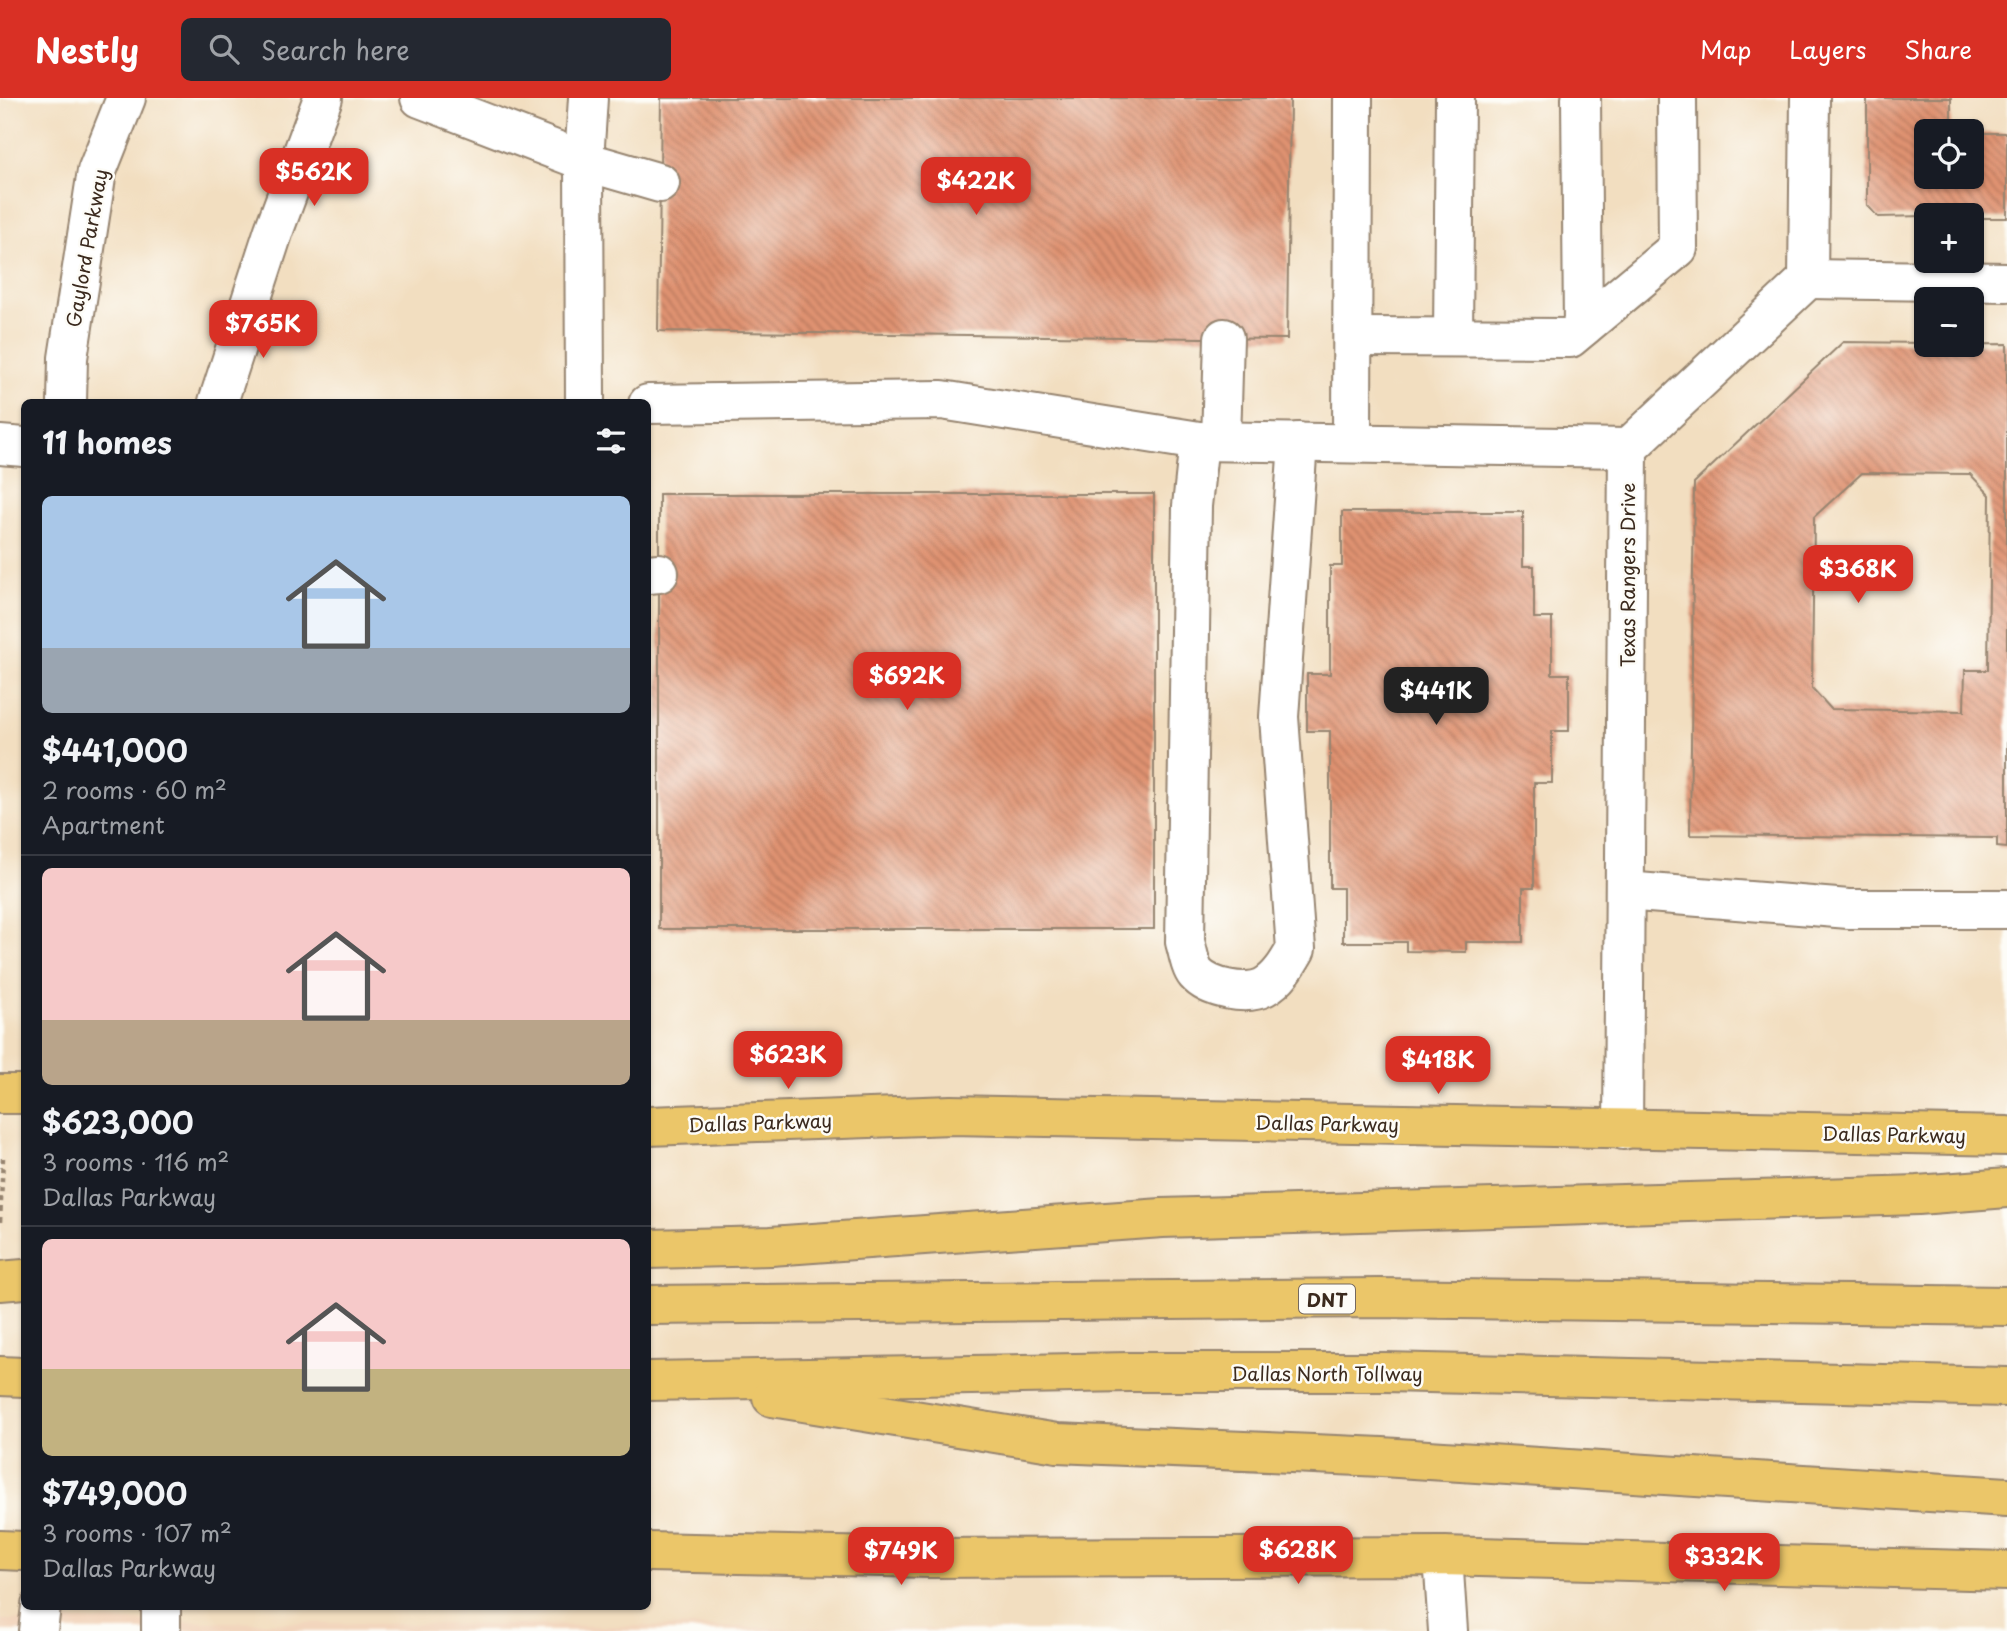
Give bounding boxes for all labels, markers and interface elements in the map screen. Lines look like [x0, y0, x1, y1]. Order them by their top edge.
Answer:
search box [181, 18, 671, 81]
text: Nestly [35, 24, 139, 74]
icon: search [205, 30, 243, 68]
text: Search here [261, 30, 410, 69]
text: Map [1700, 31, 1751, 67]
text: Layers [1789, 31, 1866, 67]
text: Share [1904, 31, 1972, 67]
map controls [1914, 119, 1984, 357]
button: locate [1914, 119, 1984, 189]
pin: $562K [265, 148, 363, 208]
text: $562K [275, 153, 353, 188]
pin: $422K [927, 158, 1025, 217]
text: $422K [937, 162, 1015, 197]
street label: Gaylord Parkway [58, 167, 114, 329]
button: + [1914, 203, 1984, 273]
button: − [1914, 287, 1984, 357]
pin: $765K [214, 300, 312, 360]
text: $765K [225, 305, 301, 340]
text: 11 homes [42, 419, 172, 464]
icon: filters [592, 422, 630, 460]
street label: Texas Rangers Drive [1613, 483, 1641, 667]
icon: home [273, 541, 399, 667]
pin: $368K [1809, 546, 1907, 605]
text: $368K [1819, 550, 1897, 585]
pin: $692K [858, 652, 956, 712]
text: $692K [869, 657, 945, 692]
pin: $441K [1387, 668, 1485, 727]
text: $441K [1400, 672, 1472, 707]
text: $441,000 [42, 727, 188, 772]
text: 2 rooms · 60 m² [42, 772, 227, 807]
text: Apartment [42, 807, 165, 842]
icon: home [273, 913, 399, 1039]
pin: $623K [739, 1032, 837, 1091]
text: $623K [749, 1036, 827, 1071]
pin: $418K [1389, 1037, 1487, 1096]
text: $418K [1401, 1041, 1475, 1076]
text: $623,000 [42, 1099, 194, 1144]
street label: Dallas Parkway [688, 1105, 832, 1139]
street label: Dallas Parkway [1255, 1108, 1399, 1138]
street label: Dallas Parkway [1822, 1119, 1966, 1149]
text: 3 rooms · 116 m² [42, 1144, 229, 1179]
text: Dallas Parkway [42, 1179, 216, 1214]
icon: home [273, 1284, 399, 1410]
road number: DNT [1299, 1284, 1355, 1314]
street label: Dallas North Tollway [1231, 1359, 1423, 1387]
text: $749,000 [42, 1470, 187, 1515]
text: 3 rooms · 107 m² [42, 1515, 232, 1550]
pin: $628K [1249, 1526, 1347, 1586]
pin: $749K [852, 1528, 950, 1587]
text: $628K [1259, 1531, 1337, 1566]
text: $749K [864, 1532, 938, 1567]
pin: $332K [1675, 1534, 1773, 1593]
text: $332K [1685, 1538, 1763, 1573]
text: Dallas Parkway [42, 1550, 216, 1585]

